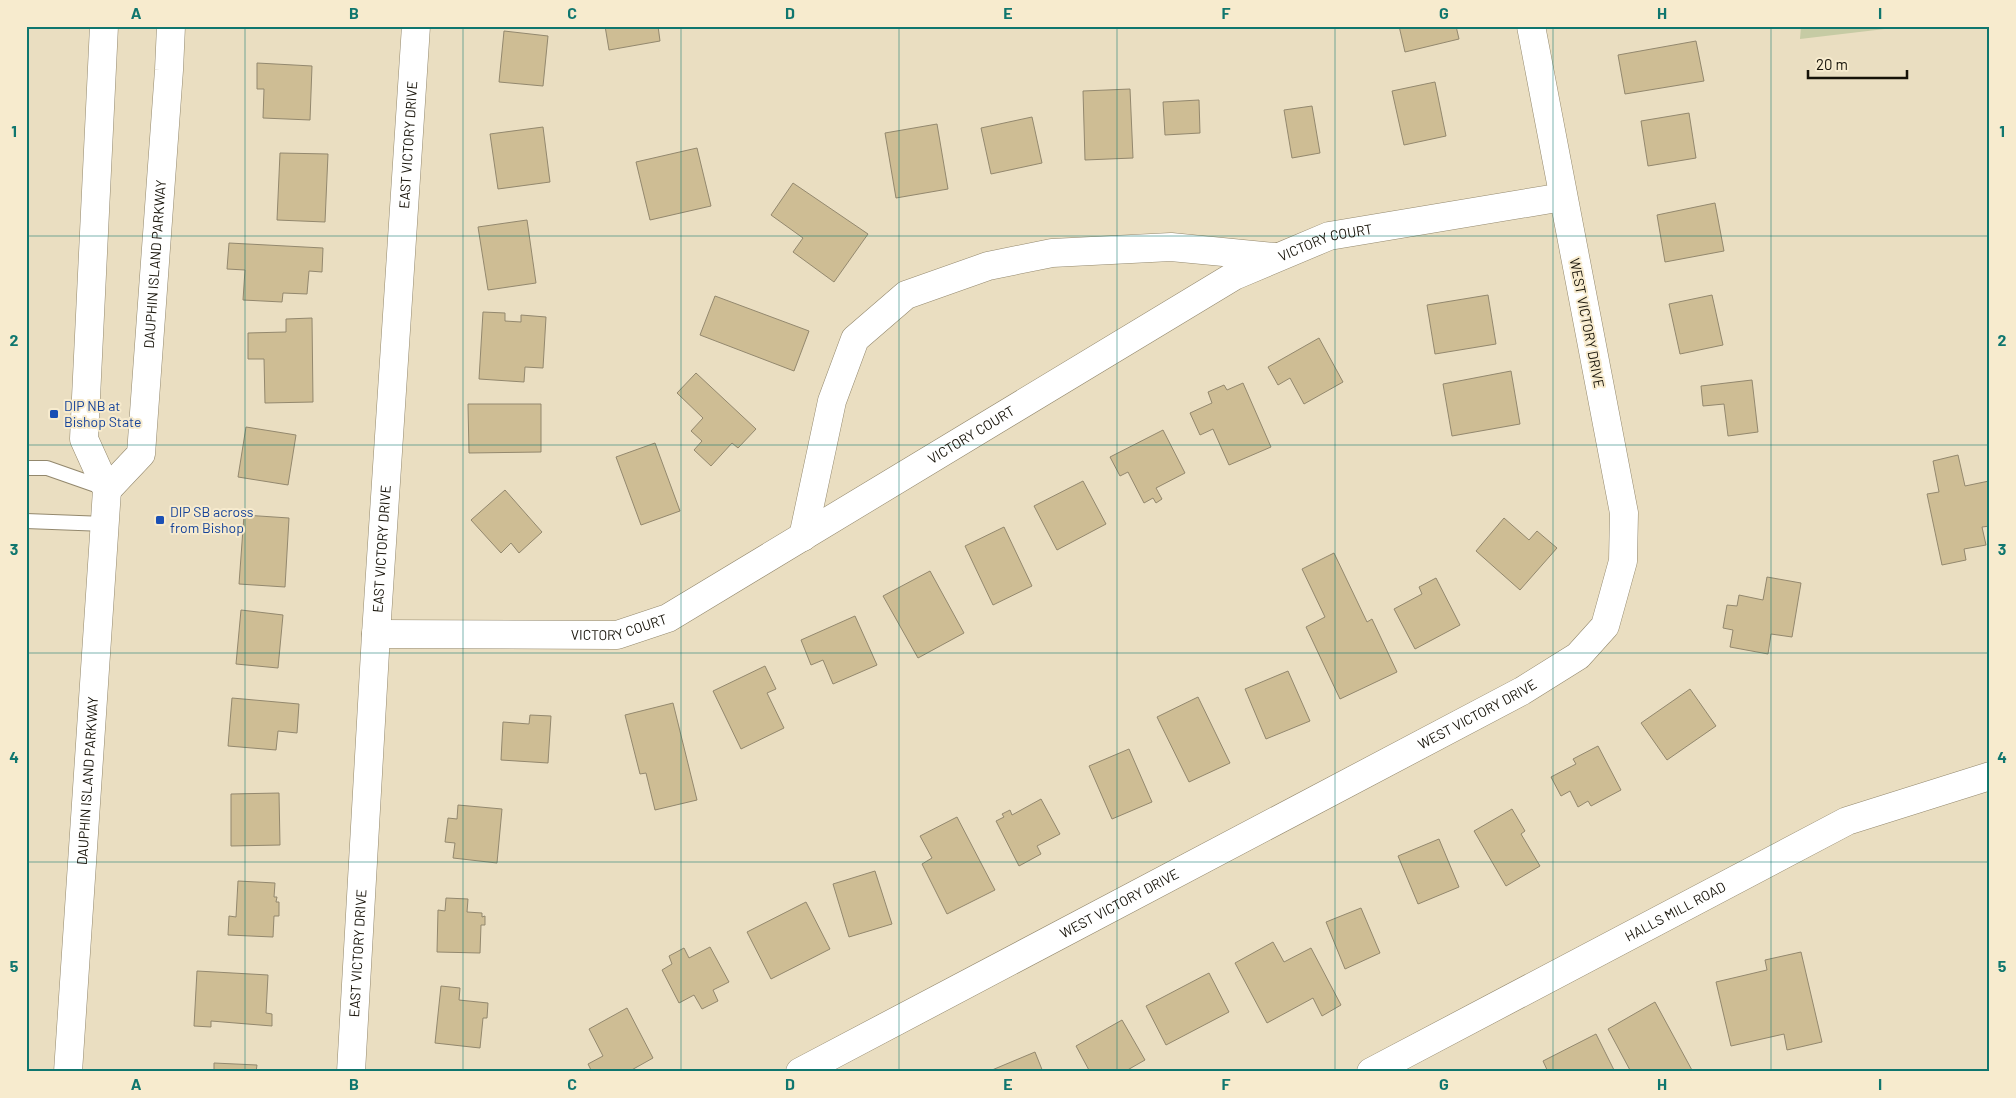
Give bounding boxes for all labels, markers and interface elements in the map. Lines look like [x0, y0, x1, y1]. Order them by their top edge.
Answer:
text: A [131, 3, 142, 22]
text: B [349, 3, 359, 22]
text: C [567, 3, 577, 22]
text: D [785, 3, 795, 22]
text: E [1003, 3, 1013, 22]
text: F [1222, 3, 1231, 22]
text: G [1439, 3, 1449, 22]
text: H [1657, 3, 1667, 22]
text: I [1878, 3, 1882, 22]
scale bar [1808, 48, 1907, 80]
text: 20 m [1816, 55, 1848, 73]
street label: EAST VICTORY DRIVE [395, 80, 420, 209]
text: 1 [11, 121, 17, 140]
text: 1 [1999, 121, 2005, 140]
street label: DAUPHIN ISLAND PARKWAY [140, 179, 169, 349]
street label: VICTORY COURT [1275, 220, 1374, 264]
street label: WEST VICTORY DRIVE [1567, 257, 1608, 389]
text: 2 [10, 330, 19, 349]
text: 2 [1998, 330, 2007, 349]
place label: DIP NB at Bishop State [64, 397, 141, 430]
street label: VICTORY COURT [924, 402, 1017, 467]
marker: DIP NB at Bishop State [48, 408, 60, 420]
street label: EAST VICTORY DRIVE [368, 484, 394, 613]
place label: DIP SB across from Bishop [170, 503, 254, 536]
marker: DIP SB across from Bishop [154, 514, 166, 526]
text: 3 [10, 539, 18, 558]
text: 3 [1998, 539, 2006, 558]
street label: VICTORY COURT [571, 610, 669, 643]
street label: WEST VICTORY DRIVE [1415, 675, 1540, 752]
street label: DAUPHIN ISLAND PARKWAY [73, 696, 101, 865]
text: 4 [9, 747, 19, 766]
text: 4 [1997, 747, 2007, 766]
street label: WEST VICTORY DRIVE [1057, 865, 1181, 941]
street label: HALLS MILL ROAD [1622, 878, 1728, 945]
street label: EAST VICTORY DRIVE [345, 889, 369, 1018]
text: 5 [10, 956, 19, 975]
text: 5 [1998, 956, 2007, 975]
text: A [131, 1074, 142, 1093]
text: B [349, 1074, 359, 1093]
text: C [567, 1074, 577, 1093]
text: D [785, 1074, 795, 1093]
text: E [1003, 1074, 1013, 1093]
text: F [1222, 1074, 1231, 1093]
text: G [1439, 1074, 1449, 1093]
text: H [1657, 1074, 1667, 1093]
text: I [1878, 1074, 1882, 1093]

